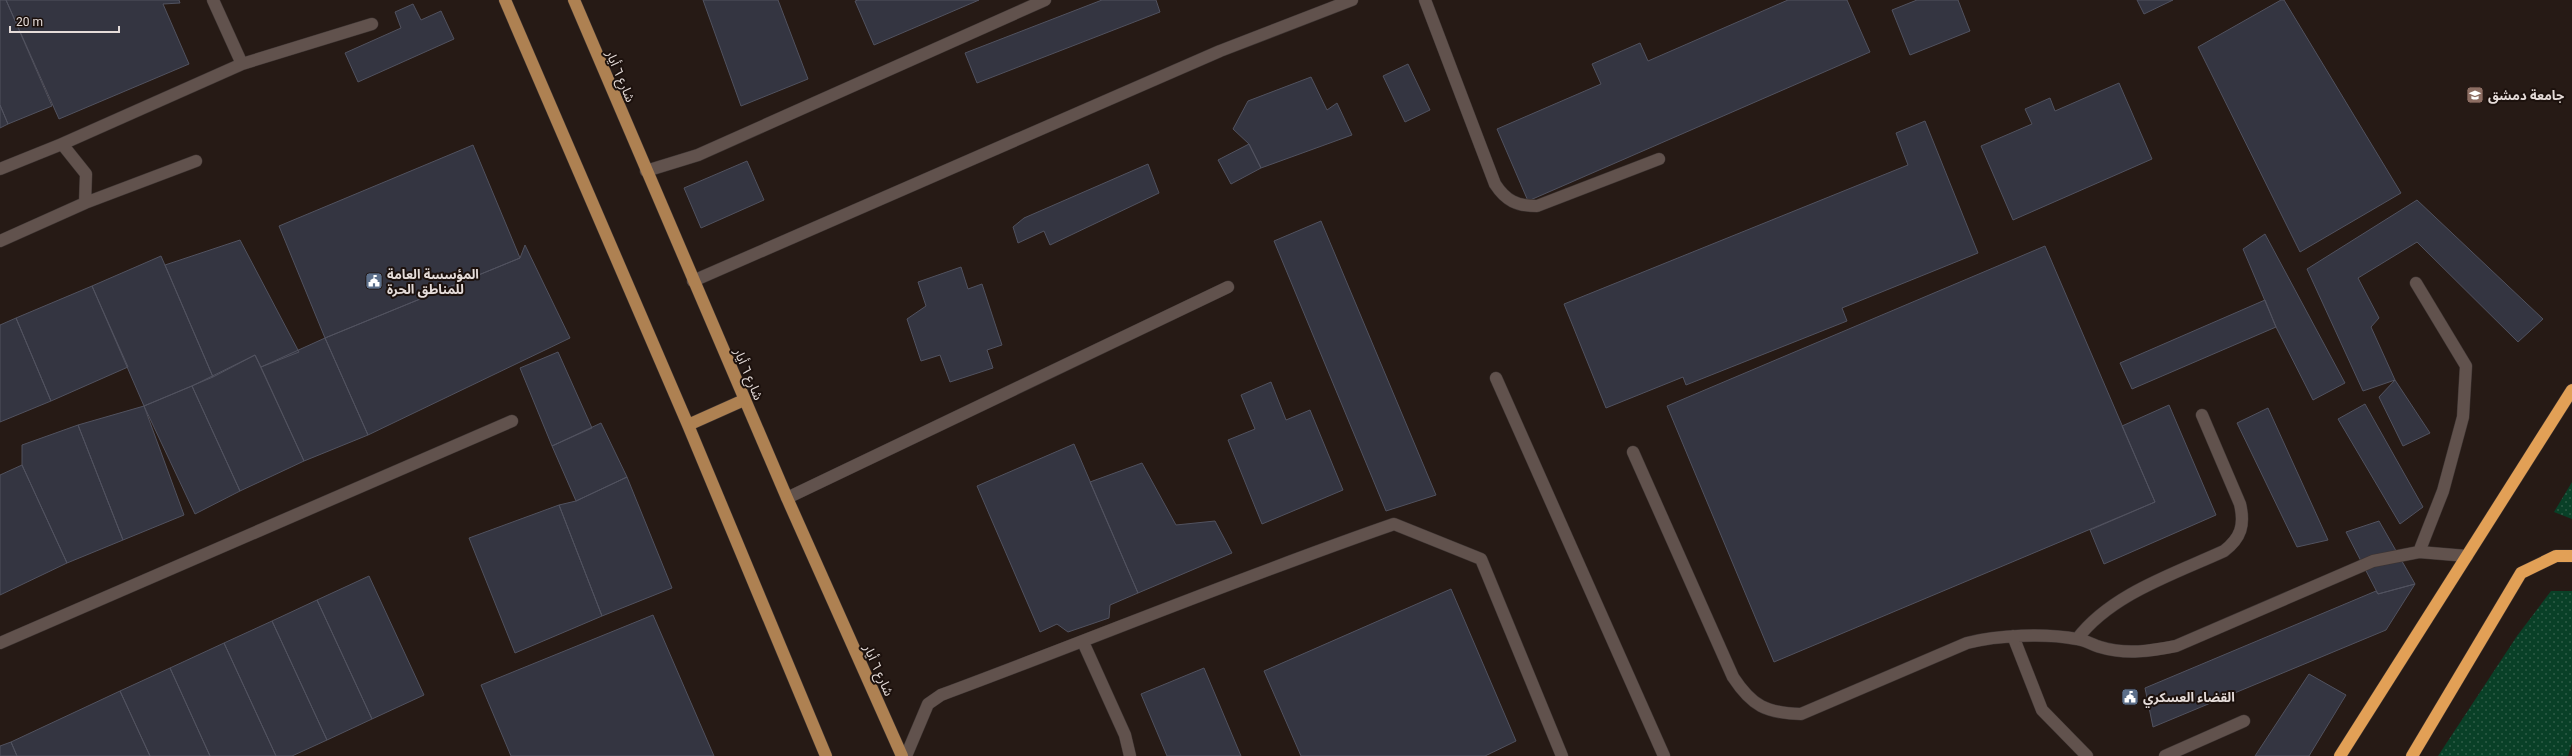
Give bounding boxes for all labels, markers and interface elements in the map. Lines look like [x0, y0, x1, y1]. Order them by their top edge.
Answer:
scale bar [10, 8, 119, 34]
text: 20 m [16, 15, 43, 29]
street label: شارع ٦ أيار [600, 47, 639, 105]
school or university icon: جامعة دمشق [2465, 85, 2485, 105]
place label: جامعة دمشق [2488, 88, 2564, 104]
place label: المؤسسة العامة للمناطق الحرة [387, 267, 479, 298]
public building icon: المؤسسة العامة للمناطق الحرة [364, 271, 384, 291]
street label: شارع ٦ أيار [728, 345, 767, 403]
street label: شارع ٦ أيار [857, 641, 897, 699]
public building icon: القضاء العسكري [2120, 687, 2140, 707]
place label: القضاء العسكري [2143, 690, 2235, 708]

